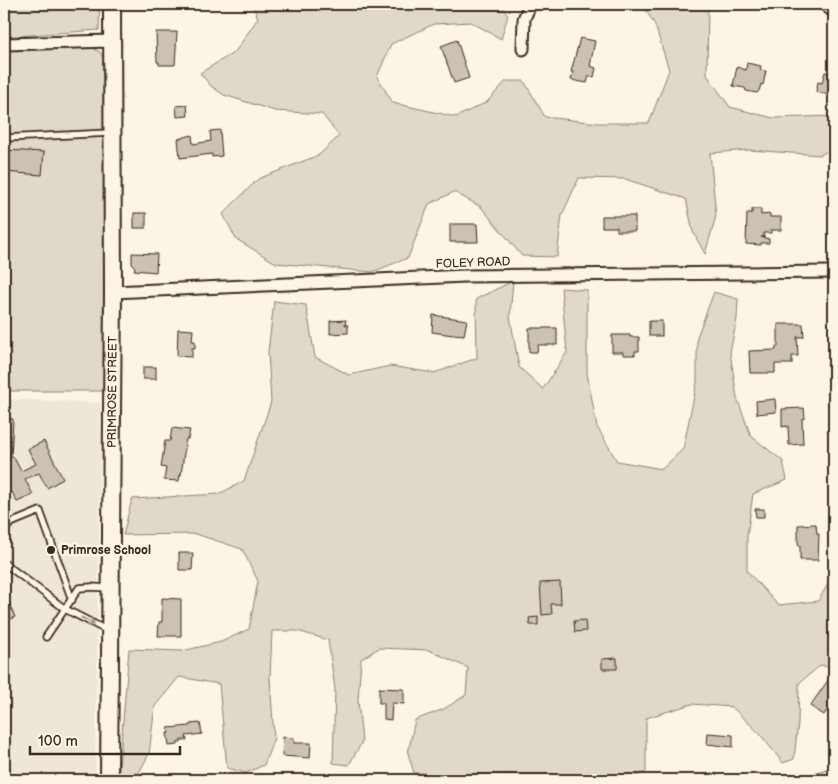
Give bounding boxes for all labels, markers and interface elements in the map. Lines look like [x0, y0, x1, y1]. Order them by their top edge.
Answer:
street label: FOLEY ROAD [435, 254, 511, 272]
street label: PRIMROSE STREET [104, 335, 120, 448]
place label: Primrose School [61, 543, 151, 558]
marker: Primrose School [45, 544, 57, 556]
one-way arrow [80, 617, 95, 626]
scale bar [30, 724, 180, 756]
text: 100 m [38, 732, 78, 751]

